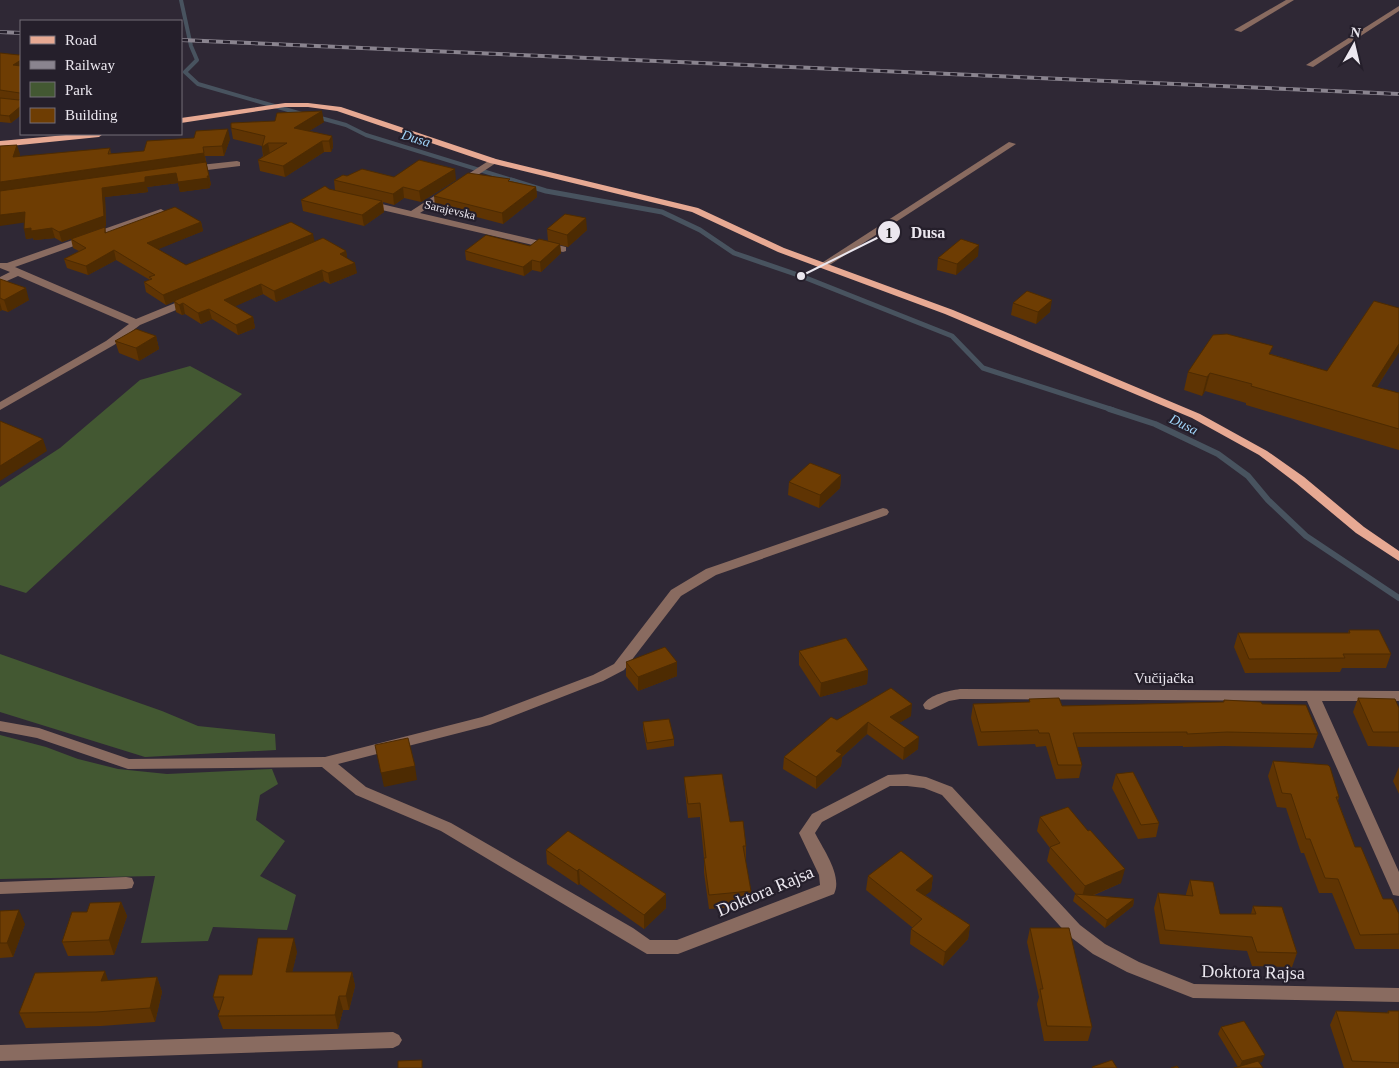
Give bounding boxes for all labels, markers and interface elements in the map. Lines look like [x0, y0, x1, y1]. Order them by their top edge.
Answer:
legend [20, 20, 182, 135]
north arrow [1329, 20, 1379, 70]
text: N [1350, 24, 1362, 41]
text: Road [65, 32, 97, 48]
text: Railway [65, 57, 115, 73]
text: Park [65, 82, 93, 98]
text: Building [65, 107, 118, 123]
water label: Dusa [399, 127, 432, 150]
street label: Sarajevska [423, 197, 478, 223]
callout: Dusa [876, 217, 956, 248]
text: Dusa [911, 224, 945, 241]
text: 1 [885, 225, 893, 241]
water label: Dusa [1166, 411, 1200, 438]
street label: Vučijačka [1134, 670, 1194, 686]
street label: Doktora Rajsa [713, 862, 817, 920]
street label: Doktora Rajsa [1201, 961, 1305, 983]

